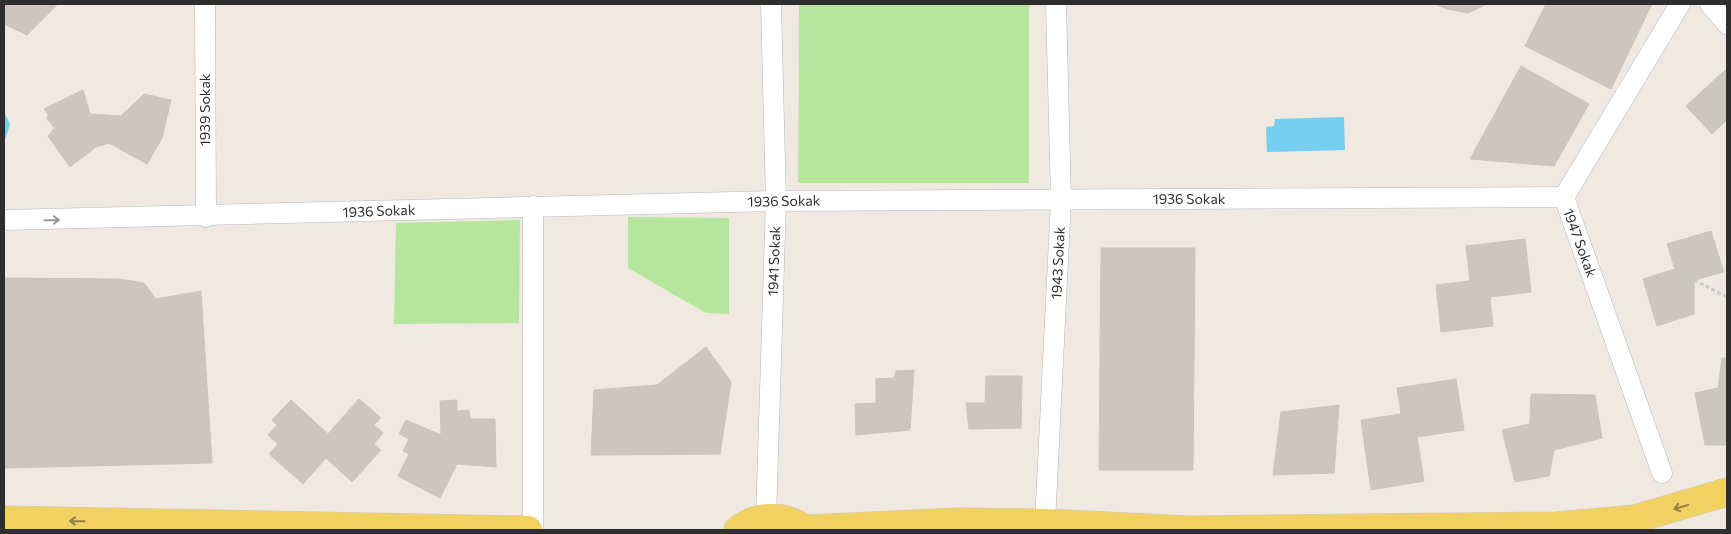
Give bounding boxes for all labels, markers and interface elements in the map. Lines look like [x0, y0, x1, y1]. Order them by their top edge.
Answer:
street label: 1939 Sokak [196, 73, 213, 146]
street label: 1936 Sokak [1153, 190, 1226, 207]
street label: 1936 Sokak [748, 191, 821, 210]
street label: 1936 Sokak [342, 201, 416, 220]
street label: 1947 Sokak [1560, 206, 1601, 280]
one-way arrow [44, 215, 60, 224]
street label: 1941 Sokak [764, 225, 783, 296]
street label: 1943 Sokak [1047, 226, 1068, 300]
one-way arrow [1673, 502, 1689, 512]
one-way arrow [69, 516, 86, 526]

